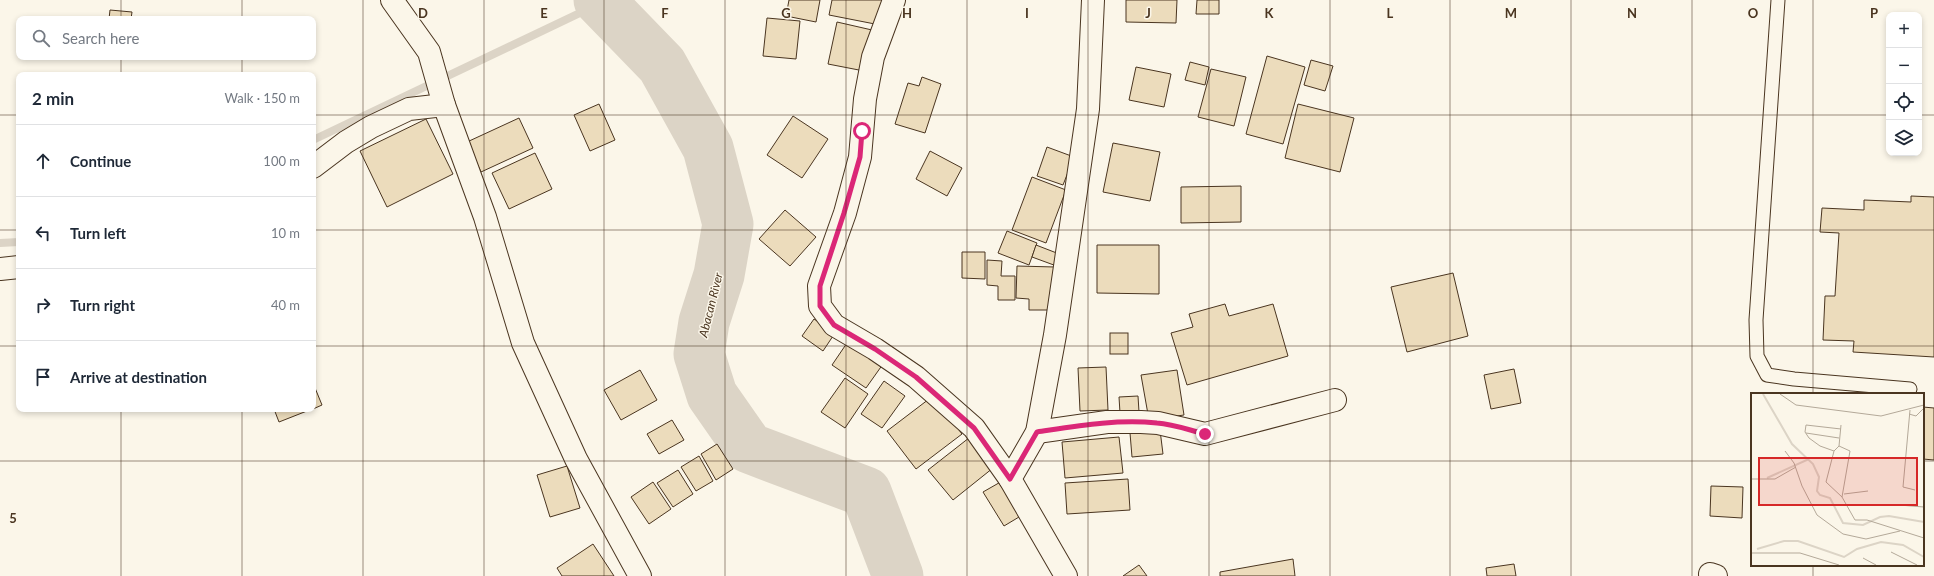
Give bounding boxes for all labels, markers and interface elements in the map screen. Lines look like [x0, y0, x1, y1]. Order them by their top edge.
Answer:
text: D [418, 5, 428, 21]
text: E [540, 5, 548, 21]
text: F [661, 5, 669, 21]
text: G [781, 5, 791, 21]
text: H [902, 5, 912, 21]
text: I [1025, 5, 1029, 21]
text: J [1145, 5, 1151, 21]
text: K [1265, 5, 1275, 21]
text: L [1387, 5, 1394, 21]
text: M [1505, 5, 1517, 21]
text: N [1627, 5, 1637, 21]
text: O [1748, 5, 1759, 21]
text: P [1870, 5, 1878, 21]
map controls [1886, 12, 1922, 156]
button: + [1886, 12, 1922, 48]
search box [16, 16, 316, 60]
icon: search [30, 27, 52, 49]
text: Search here [62, 29, 139, 47]
button: − [1886, 48, 1922, 84]
button: locate [1886, 84, 1922, 120]
text: 2 min [32, 88, 74, 109]
text: Walk · 150 m [224, 90, 300, 106]
button: layers [1886, 120, 1922, 156]
route start [853, 122, 871, 140]
icon: ahead [32, 150, 54, 172]
text: Continue [70, 152, 131, 170]
text: 100 m [263, 153, 300, 169]
icon: left [32, 222, 54, 244]
text: Turn left [70, 224, 126, 242]
text: 10 m [271, 225, 300, 241]
water label: Abacan River [695, 270, 726, 340]
icon: right [32, 294, 54, 316]
text: Turn right [70, 296, 135, 314]
text: 40 m [271, 297, 300, 313]
icon: arrive [32, 366, 54, 388]
text: Arrive at destination [70, 368, 207, 386]
inset map [1751, 393, 1924, 566]
route end [1196, 425, 1214, 443]
text: 5 [9, 510, 17, 526]

